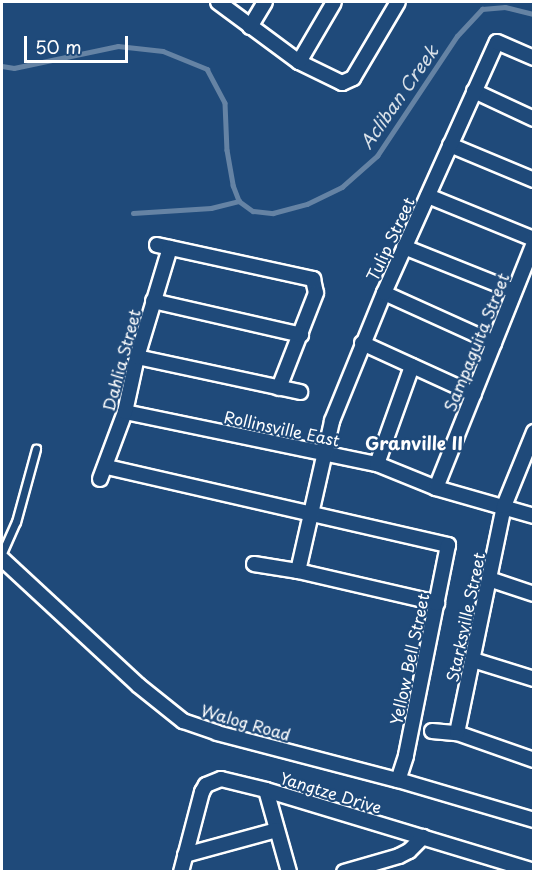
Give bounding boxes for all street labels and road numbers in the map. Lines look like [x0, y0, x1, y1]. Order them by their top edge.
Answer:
street label: Tulip Street [362, 194, 418, 284]
street label: Sampaguita Street [439, 270, 513, 414]
street label: Dahlia Street [98, 307, 144, 413]
street label: Rollinsville East [222, 406, 342, 450]
street label: Starksville Street [442, 550, 488, 684]
street label: Yellow Bell Street [386, 591, 432, 727]
street label: Walog Road [199, 700, 293, 744]
street label: Yangtze Drive [278, 767, 384, 817]

